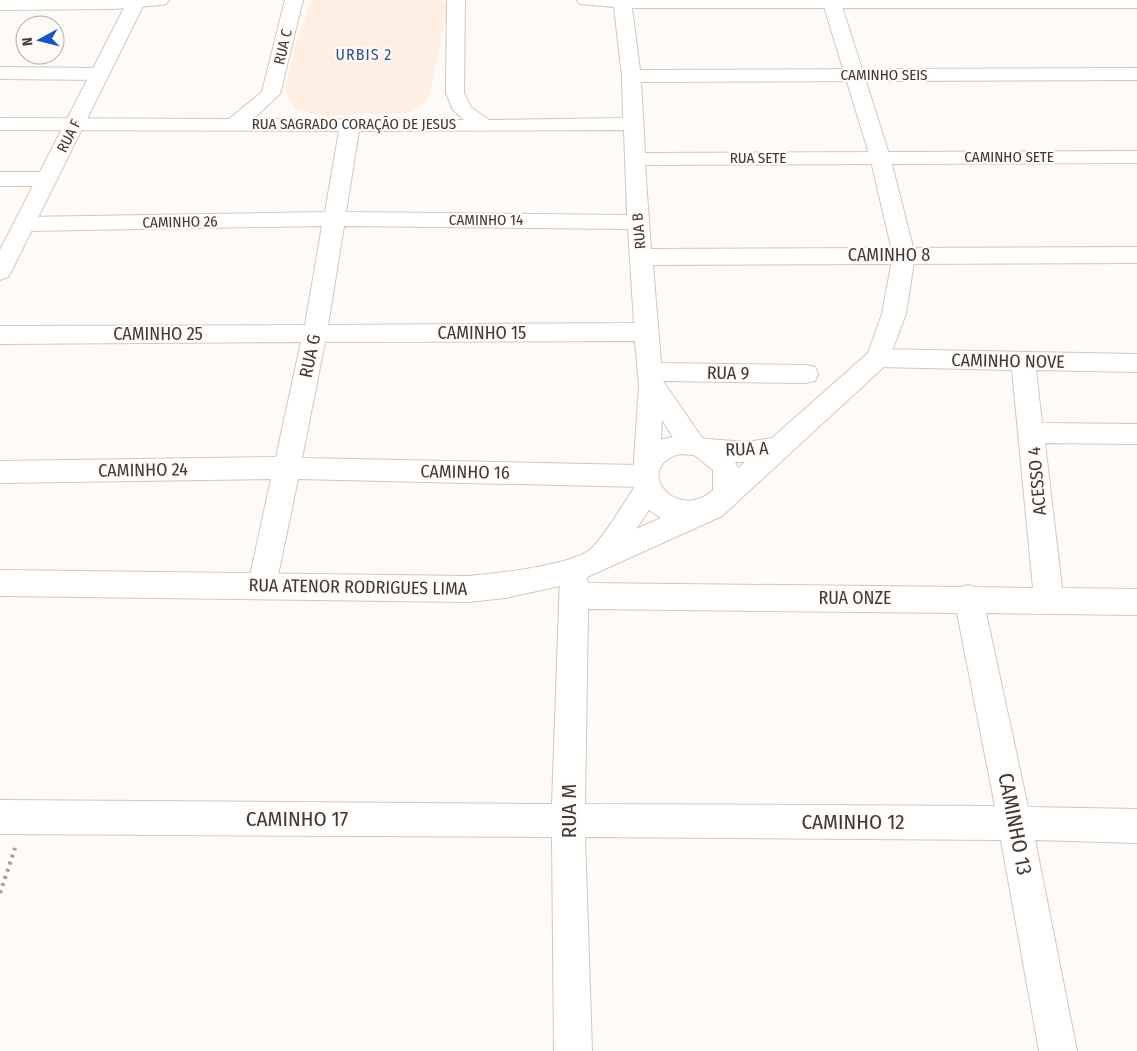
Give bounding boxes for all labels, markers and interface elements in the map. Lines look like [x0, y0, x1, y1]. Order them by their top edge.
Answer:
north arrow [15, 15, 65, 65]
street label: RUA C [270, 27, 296, 66]
text: N [19, 36, 37, 47]
district label: URBIS 2 [336, 45, 392, 64]
street label: CAMINHO SEIS [840, 66, 928, 84]
street label: RUA SAGRADO CORAÇÃO DE JESUS [252, 115, 456, 133]
street label: RUA F [53, 116, 85, 156]
street label: CAMINHO SETE [964, 148, 1054, 166]
street label: RUA SETE [730, 149, 786, 167]
street label: CAMINHO 14 [449, 211, 523, 229]
street label: CAMINHO 26 [142, 212, 218, 232]
street label: RUA B [628, 212, 650, 250]
street label: CAMINHO 8 [848, 244, 930, 266]
street label: CAMINHO 15 [438, 322, 526, 344]
street label: CAMINHO 25 [113, 323, 203, 345]
street label: RUA G [295, 332, 325, 380]
street label: CAMINHO NOVE [951, 349, 1065, 373]
street label: RUA 9 [707, 362, 749, 384]
street label: RUA A [725, 437, 770, 461]
street label: ACESSO 4 [1023, 446, 1051, 516]
street label: CAMINHO 24 [98, 458, 188, 482]
street label: CAMINHO 16 [420, 460, 510, 484]
street label: RUA ATENOR RODRIGUES LIMA [249, 574, 468, 600]
street label: RUA ONZE [819, 587, 891, 609]
street label: CAMINHO 13 [992, 771, 1038, 877]
street label: RUA M [556, 784, 582, 838]
street label: CAMINHO 17 [246, 806, 348, 832]
street label: CAMINHO 12 [801, 809, 905, 835]

